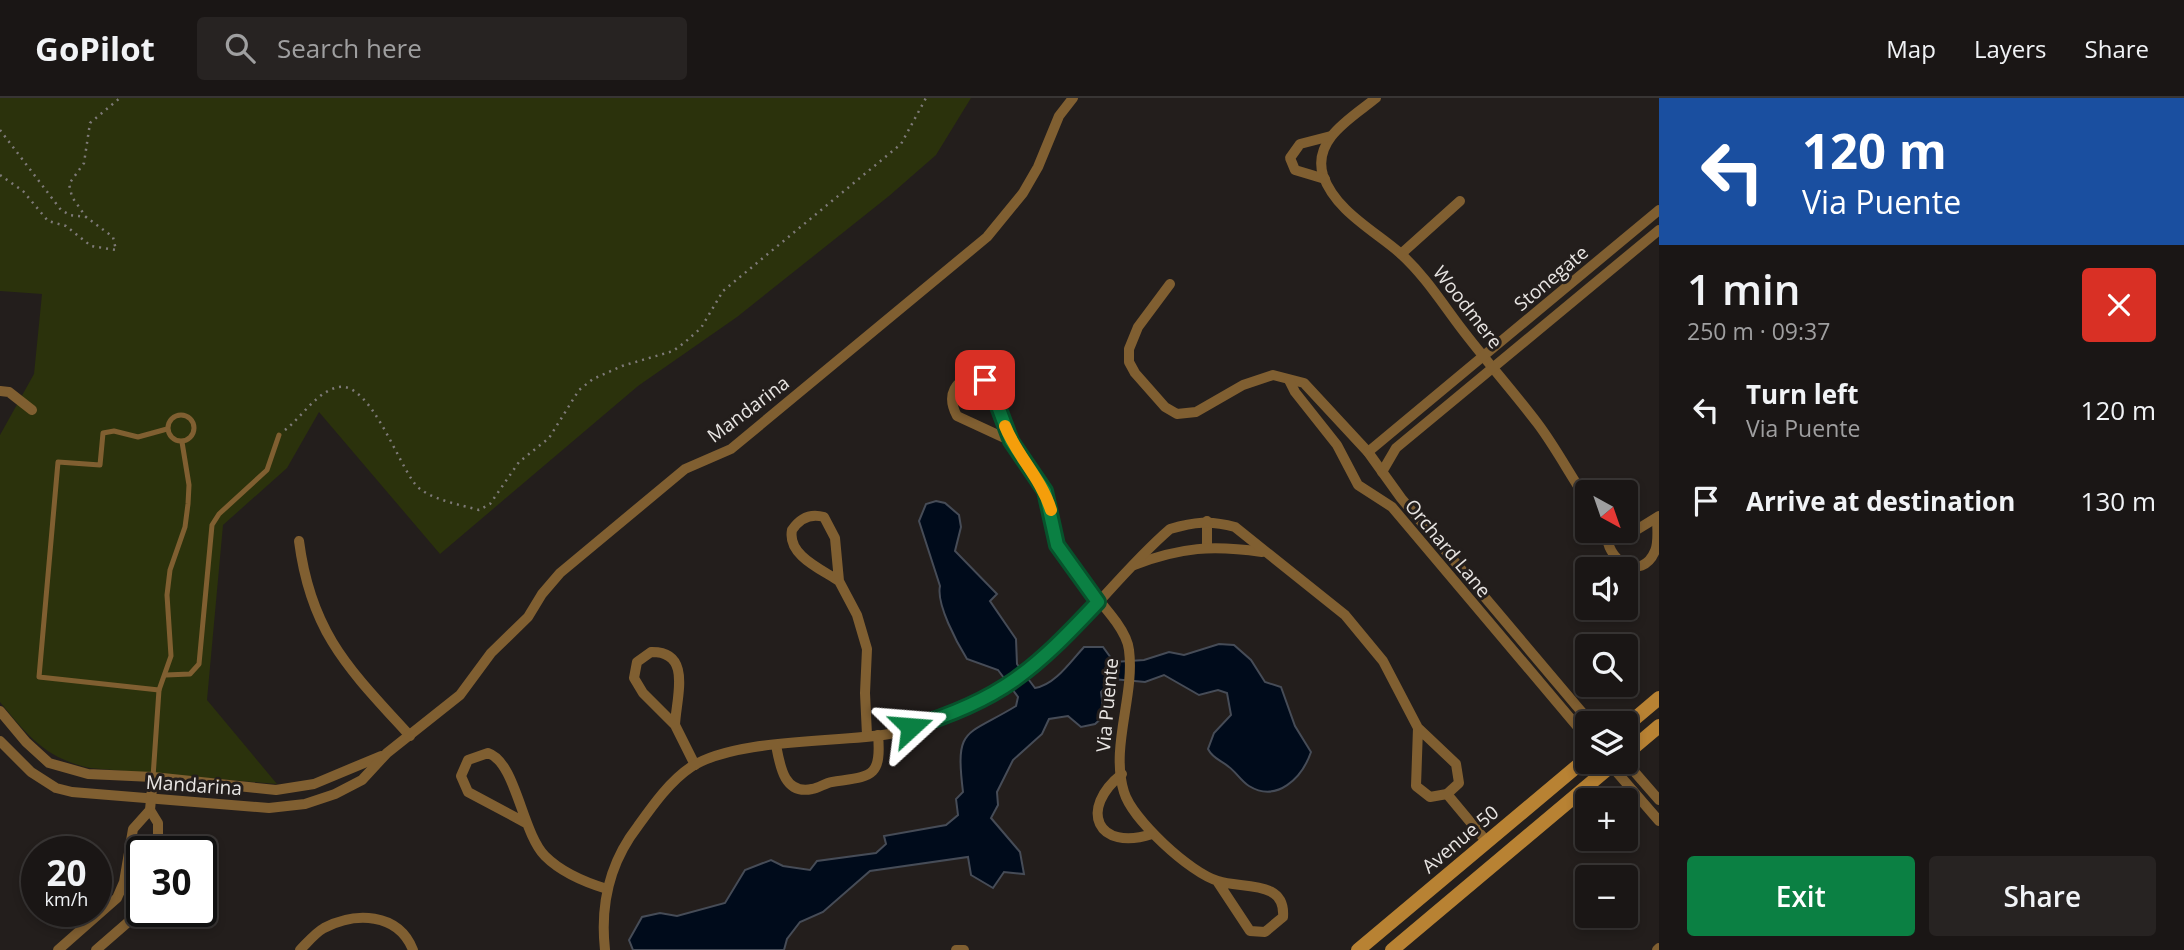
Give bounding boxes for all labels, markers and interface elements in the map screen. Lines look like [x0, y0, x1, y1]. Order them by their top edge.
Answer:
search box [197, 17, 687, 80]
text: GoPilot [35, 26, 155, 71]
icon: search [221, 29, 259, 67]
text: Search here [277, 30, 422, 66]
text: Map [1886, 32, 1936, 65]
text: Layers [1974, 32, 2047, 65]
text: Share [2085, 32, 2149, 65]
text: 120 m [1802, 117, 1947, 183]
icon: left [1687, 126, 1778, 217]
text: Via Puente [1802, 180, 1961, 223]
street label: Stonegate [1508, 239, 1594, 317]
street label: Woodmere [1427, 260, 1509, 354]
text: 1 min [1687, 260, 1800, 317]
button: close [2082, 268, 2156, 342]
text: 250 m · 09:37 [1687, 315, 1830, 347]
pin [955, 350, 1015, 410]
icon: arrive [966, 361, 1004, 399]
street label: Mandarina [702, 370, 794, 448]
text: Turn left [1746, 376, 1858, 412]
icon: left [1687, 391, 1725, 429]
text: 120 m [2081, 392, 2156, 428]
text: Via Puente [1746, 412, 1860, 444]
north arrow [1575, 480, 1638, 542]
map controls [1575, 480, 1638, 928]
icon: arrive [1687, 482, 1725, 520]
text: Arrive at destination [1746, 483, 2015, 519]
text: 130 m [2081, 483, 2156, 519]
street label: Orchard Lane [1399, 493, 1497, 603]
button: sound [1575, 557, 1638, 620]
button: search [1575, 634, 1638, 697]
street label: Via Puente [1090, 657, 1124, 753]
position arrow [874, 690, 948, 764]
button: layers [1575, 711, 1638, 774]
street label: Mandarina [145, 769, 243, 801]
button: + [1575, 788, 1638, 851]
street label: Avenue 50 [1416, 799, 1504, 879]
speed limit sign: 30 [126, 836, 217, 927]
text: 20 [46, 849, 87, 896]
button: Exit [1687, 856, 1915, 936]
button: Share [1929, 856, 2156, 936]
button: − [1575, 865, 1638, 928]
text: km/h [45, 887, 88, 911]

